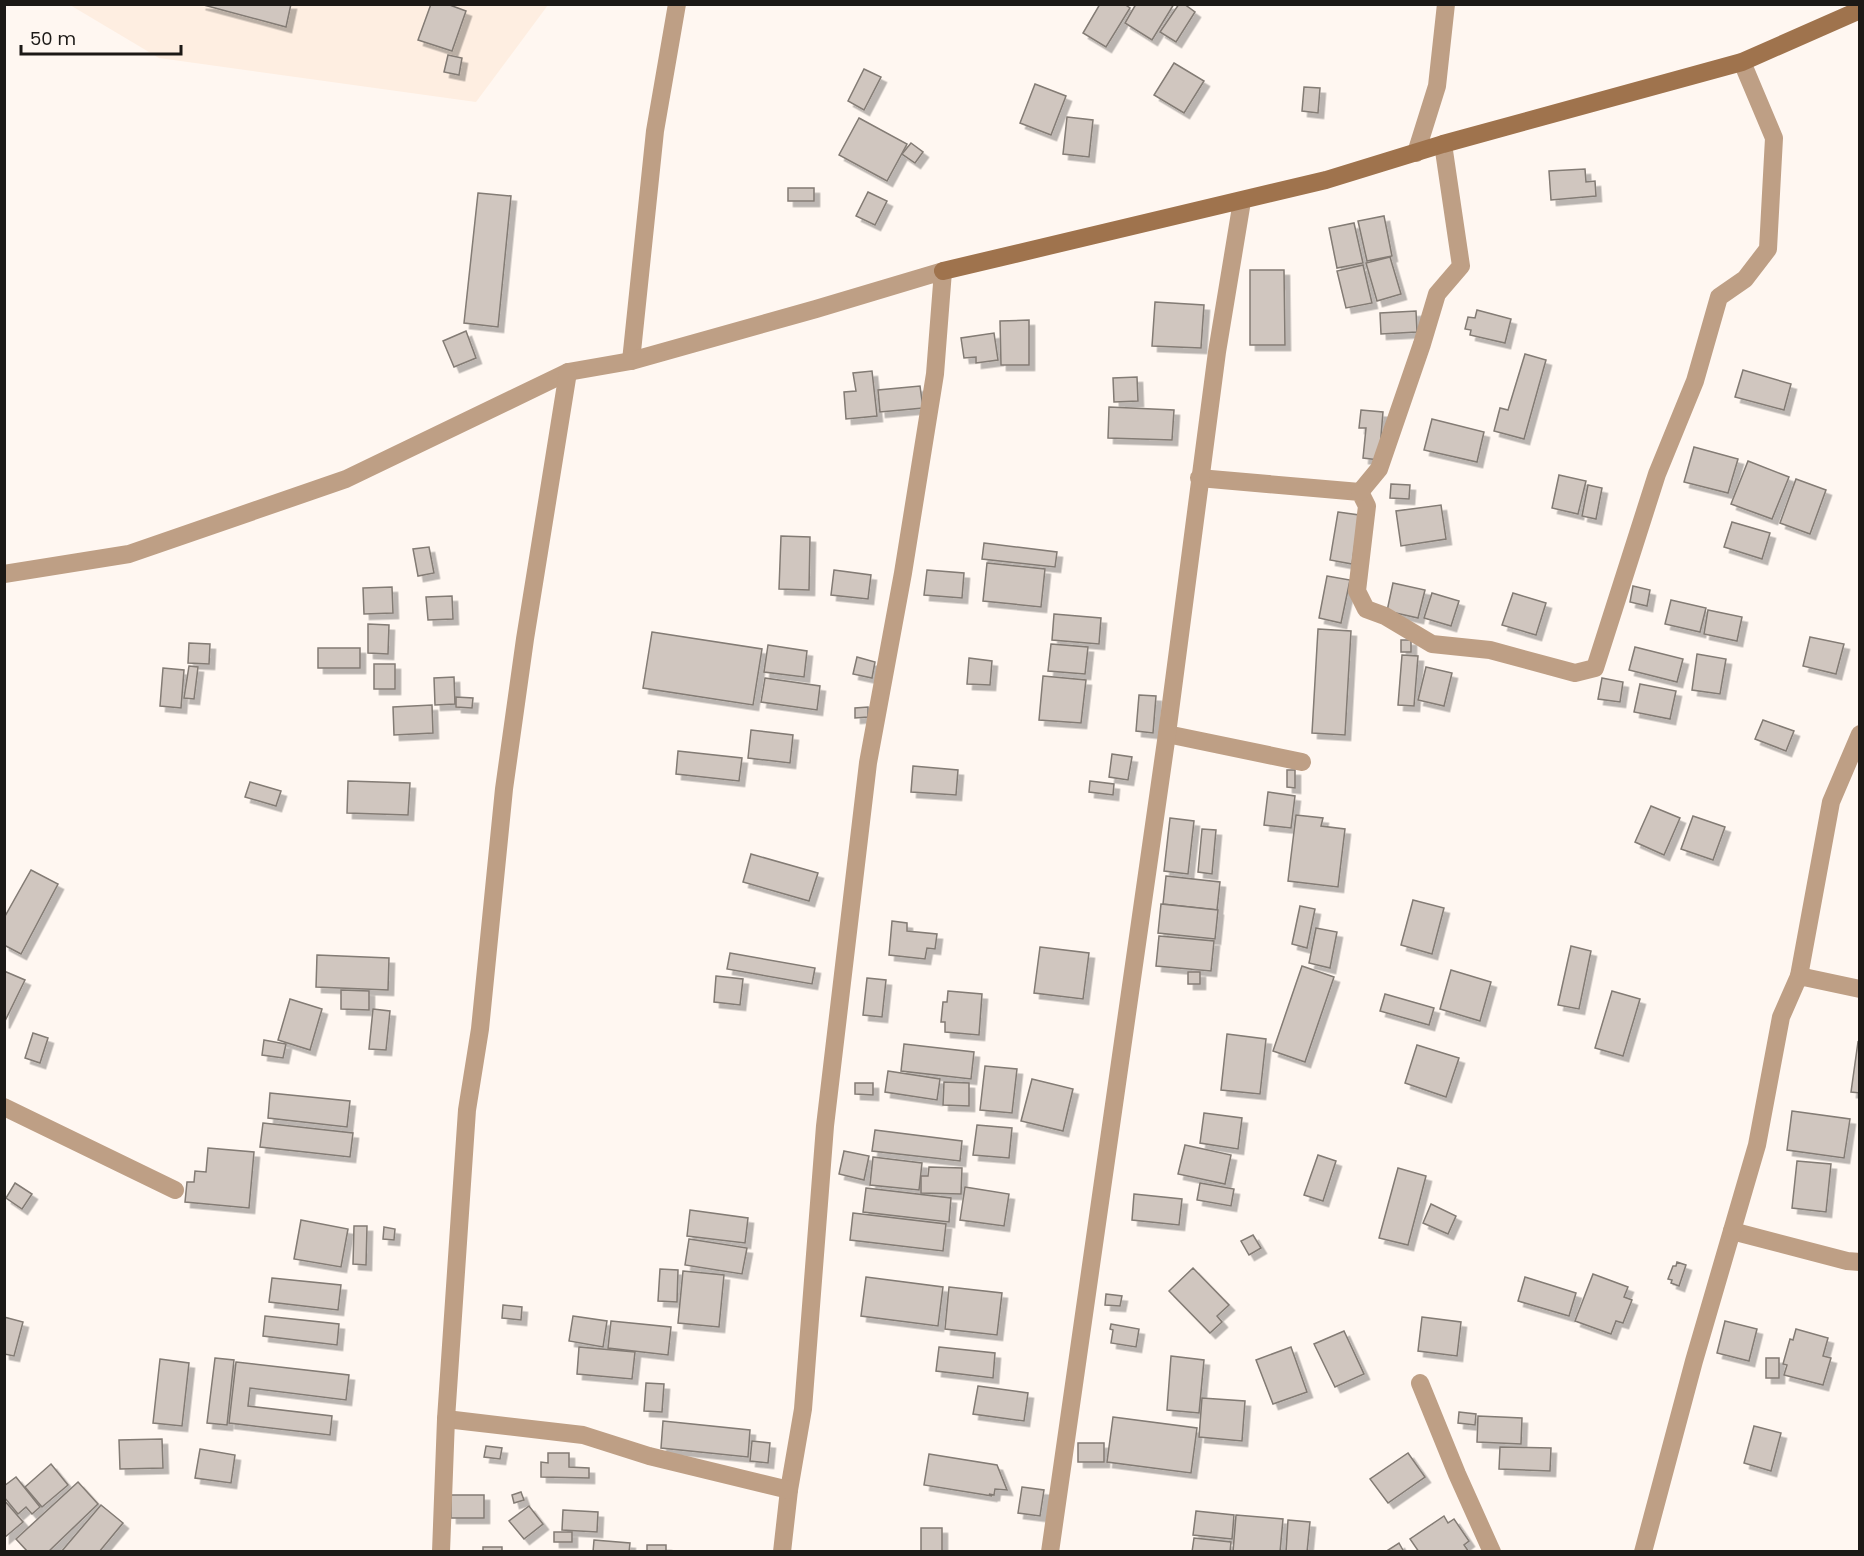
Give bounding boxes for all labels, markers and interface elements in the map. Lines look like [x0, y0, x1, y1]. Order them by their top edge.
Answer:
scale bar [21, 18, 182, 56]
text: 50 m [30, 26, 76, 51]

